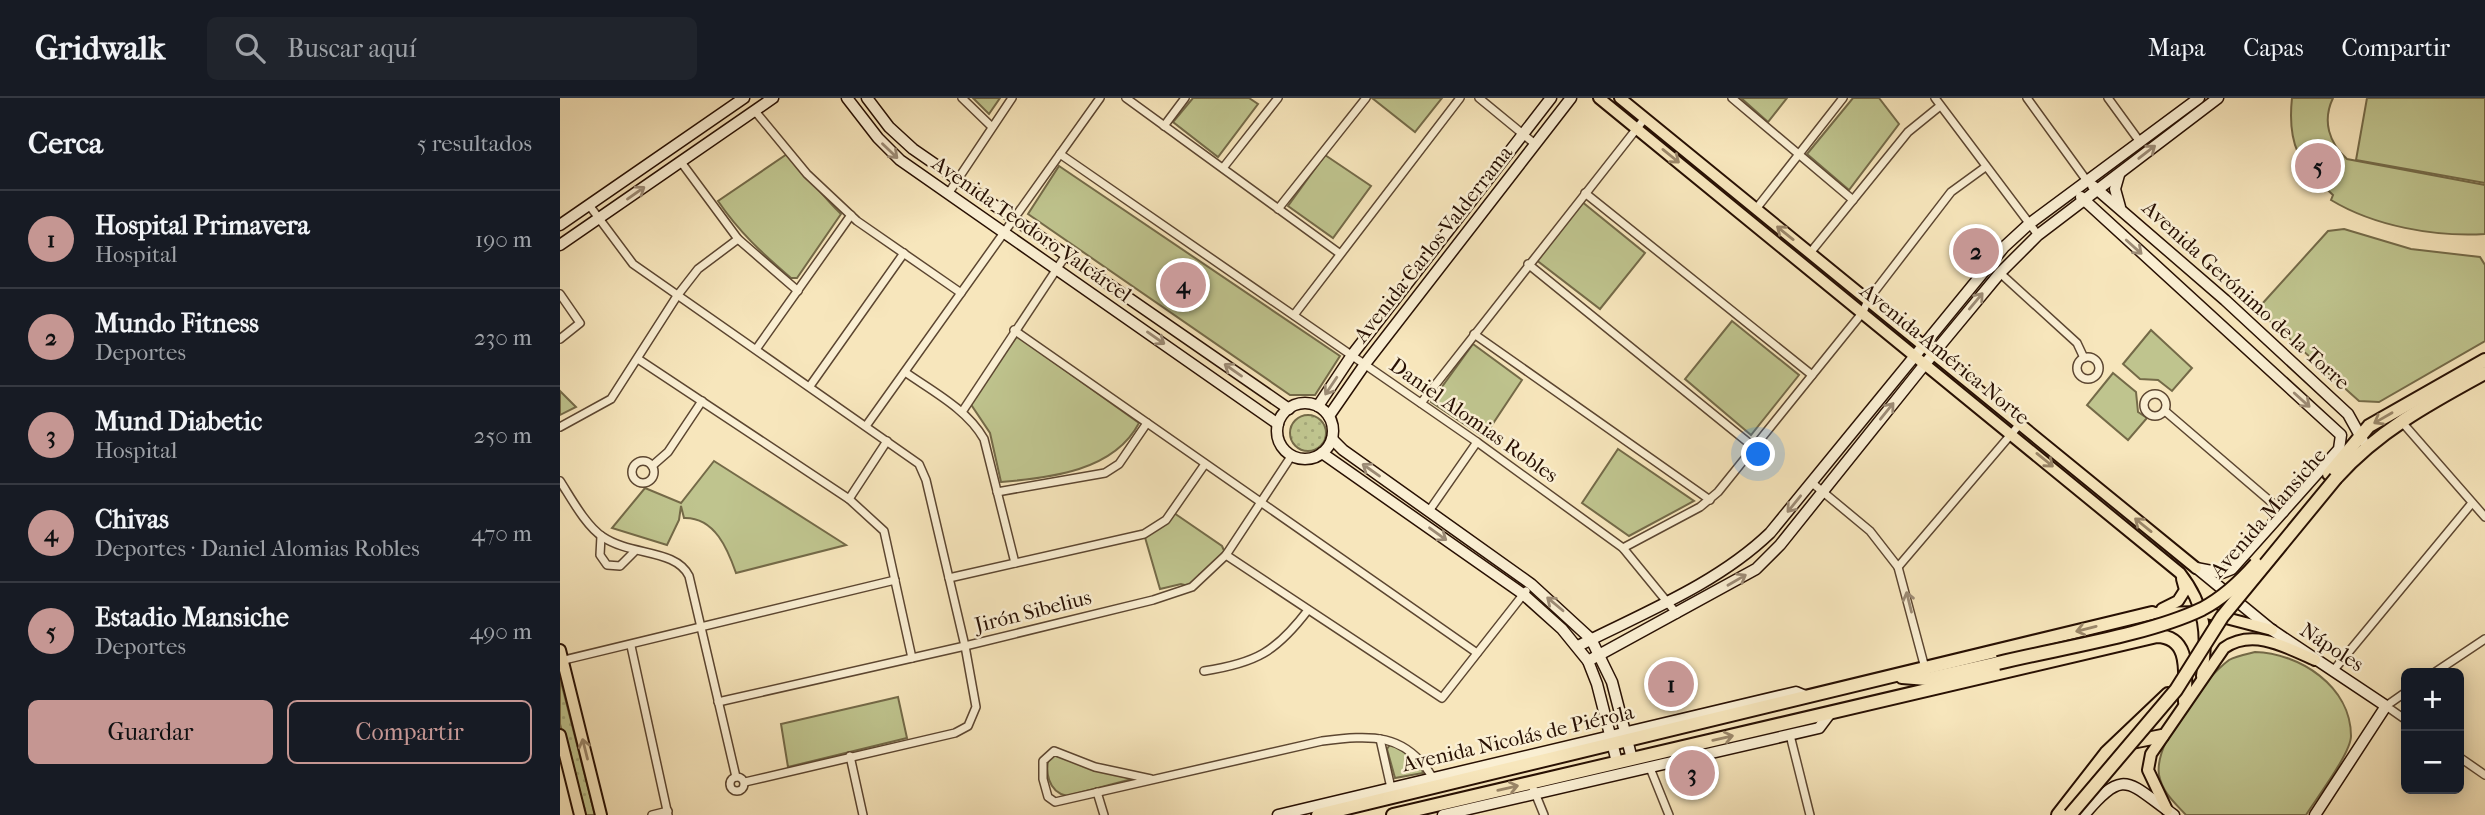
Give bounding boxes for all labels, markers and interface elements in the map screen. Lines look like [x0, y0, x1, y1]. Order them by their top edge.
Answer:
search box [207, 17, 697, 80]
text: Gridwalk [35, 29, 165, 68]
icon: search [231, 29, 269, 67]
text: Buscar aquí [287, 33, 417, 64]
text: Mapa [2148, 34, 2205, 62]
text: Capas [2243, 34, 2304, 62]
text: Compartir [2342, 34, 2450, 62]
text: Cerca [28, 126, 103, 161]
text: 5 resultados [417, 130, 532, 157]
pin: 5 [2295, 140, 2341, 192]
street label: Avenida Carlos Valderrama [1348, 141, 1517, 348]
one-way arrow [882, 142, 899, 159]
one-way arrow [2137, 145, 2156, 160]
one-way arrow [1661, 149, 1679, 164]
street label: Avenida Teodoro Valcárcel [927, 150, 1136, 307]
one-way arrow [626, 186, 645, 200]
street label: Avenida Gerónimo de la Torre [2137, 195, 2354, 394]
text: Hospital Primavera [95, 210, 310, 241]
one-way arrow [1777, 225, 1795, 240]
pin: 2 [1953, 225, 1999, 277]
text: 1 [47, 226, 55, 253]
text: 190 m [475, 226, 532, 253]
one-way arrow [2125, 238, 2142, 255]
text: Hospital [95, 241, 177, 268]
pin: 4 [1160, 259, 1206, 311]
street label: Avenida América Norte [1855, 278, 2034, 430]
one-way arrow [1969, 293, 1984, 311]
text: Mundo Fitness [95, 308, 259, 339]
text: 2 [45, 324, 57, 351]
text: 230 m [474, 324, 532, 351]
one-way arrow [1146, 331, 1165, 345]
text: Deportes [95, 339, 186, 366]
street label: Daniel Alomias Robles [1385, 353, 1563, 487]
one-way arrow [1224, 363, 1243, 377]
one-way arrow [1324, 376, 1338, 395]
one-way arrow [2293, 391, 2310, 408]
one-way arrow [1879, 402, 1894, 420]
text: Mund Diabetic [95, 406, 262, 437]
one-way arrow [2374, 411, 2394, 425]
text: 3 [46, 422, 56, 449]
text: 250 m [474, 422, 532, 449]
text: Hospital [95, 437, 177, 464]
your location [1741, 437, 1775, 471]
street label: Avenida Mansiche [2205, 443, 2331, 583]
one-way arrow [2035, 452, 2053, 468]
one-way arrow [1362, 463, 1381, 477]
one-way arrow [1786, 494, 1802, 512]
text: Chivas [95, 504, 169, 535]
one-way arrow [2134, 517, 2152, 532]
text: 4 [44, 520, 58, 547]
text: 470 m [471, 520, 532, 547]
one-way arrow [1428, 526, 1447, 541]
text: Deportes · Daniel Alomias Robles [95, 535, 420, 562]
one-way arrow [1726, 573, 1746, 587]
street label: Jirón Sibelius [970, 585, 1094, 638]
one-way arrow [1902, 591, 1915, 614]
one-way arrow [1546, 596, 1564, 612]
text: Estadio Mansiche [95, 602, 289, 633]
text: 5 [46, 618, 56, 645]
text: 490 m [470, 618, 532, 645]
street label: Nápoles [2296, 618, 2368, 676]
one-way arrow [2075, 623, 2098, 636]
text: Deportes [95, 633, 186, 660]
pin: 1 [1648, 658, 1694, 710]
map controls [2401, 668, 2464, 794]
button: + [2401, 668, 2464, 731]
button: Guardar [28, 700, 273, 764]
button: Compartir [287, 700, 532, 764]
street label: Avenida Nicolás de Piérola [1399, 700, 1636, 777]
one-way arrow [1711, 730, 1733, 743]
button: − [2401, 731, 2464, 794]
one-way arrow [578, 738, 591, 761]
pin: 3 [1669, 747, 1715, 799]
one-way arrow [1496, 781, 1519, 794]

